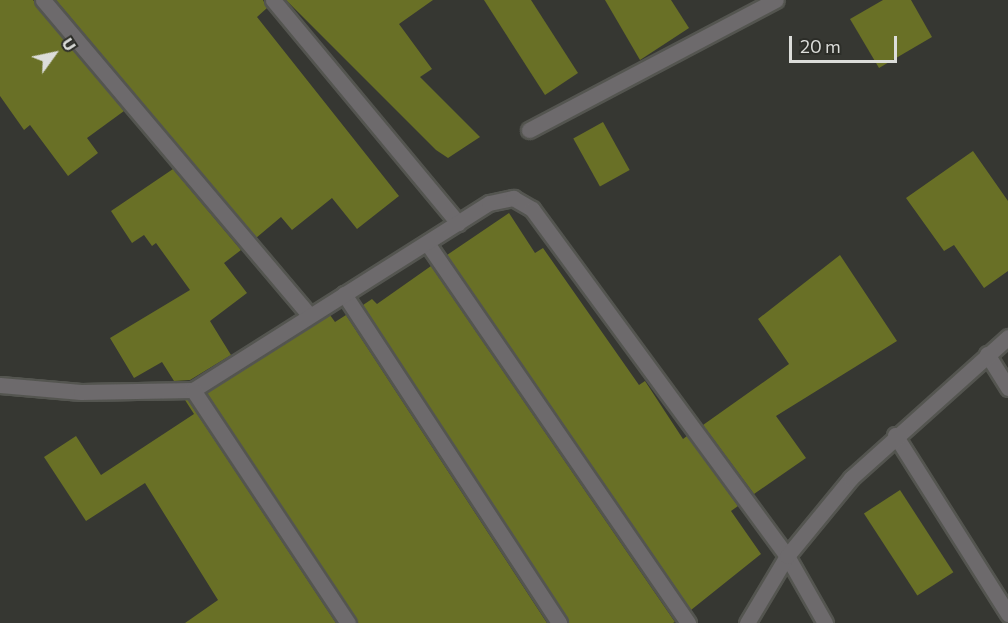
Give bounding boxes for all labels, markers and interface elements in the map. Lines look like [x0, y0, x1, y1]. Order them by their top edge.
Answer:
north arrow [24, 24, 84, 84]
scale bar [792, 24, 900, 62]
text: U [58, 34, 81, 54]
text: 20 m [800, 35, 841, 57]

